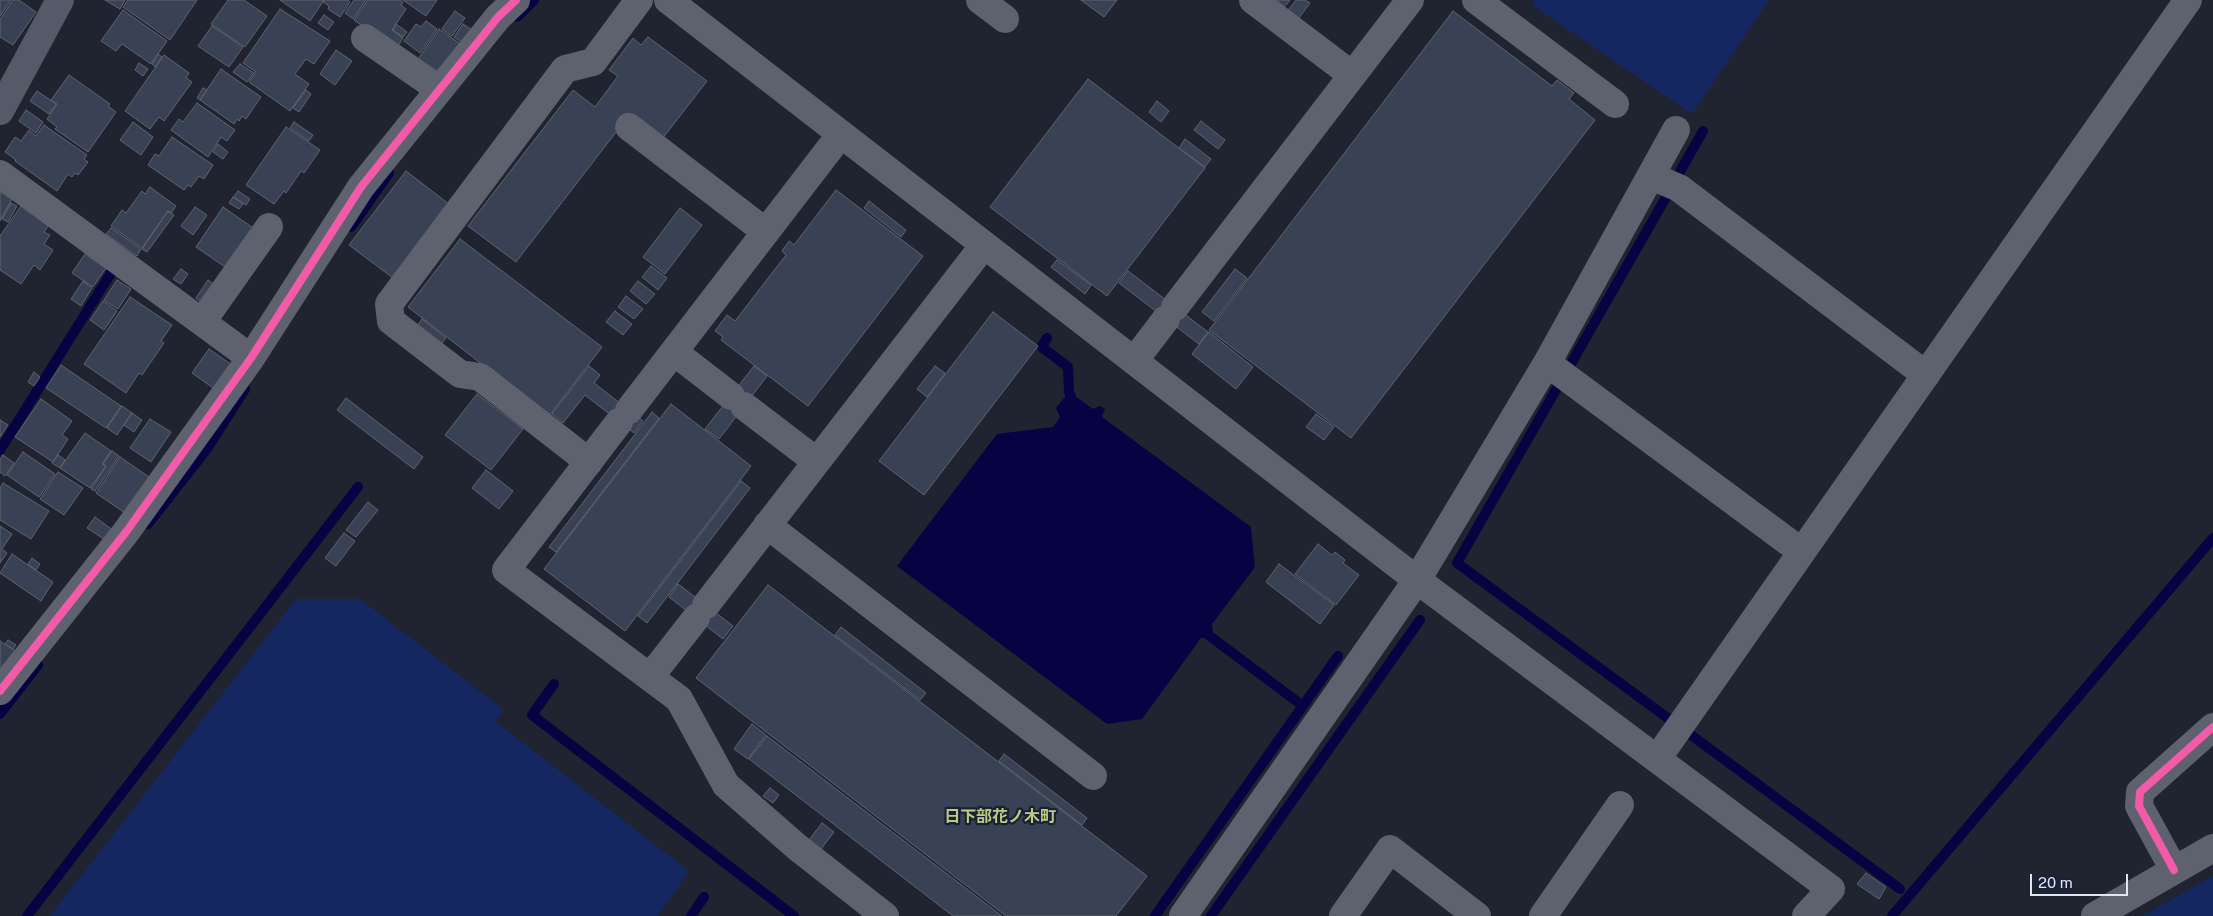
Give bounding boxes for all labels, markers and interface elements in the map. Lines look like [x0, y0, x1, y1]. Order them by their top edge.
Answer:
district label: 日下部花ノ木町 [944, 807, 1056, 827]
scale bar [2033, 864, 2130, 896]
text: 20 m [2038, 874, 2073, 891]

